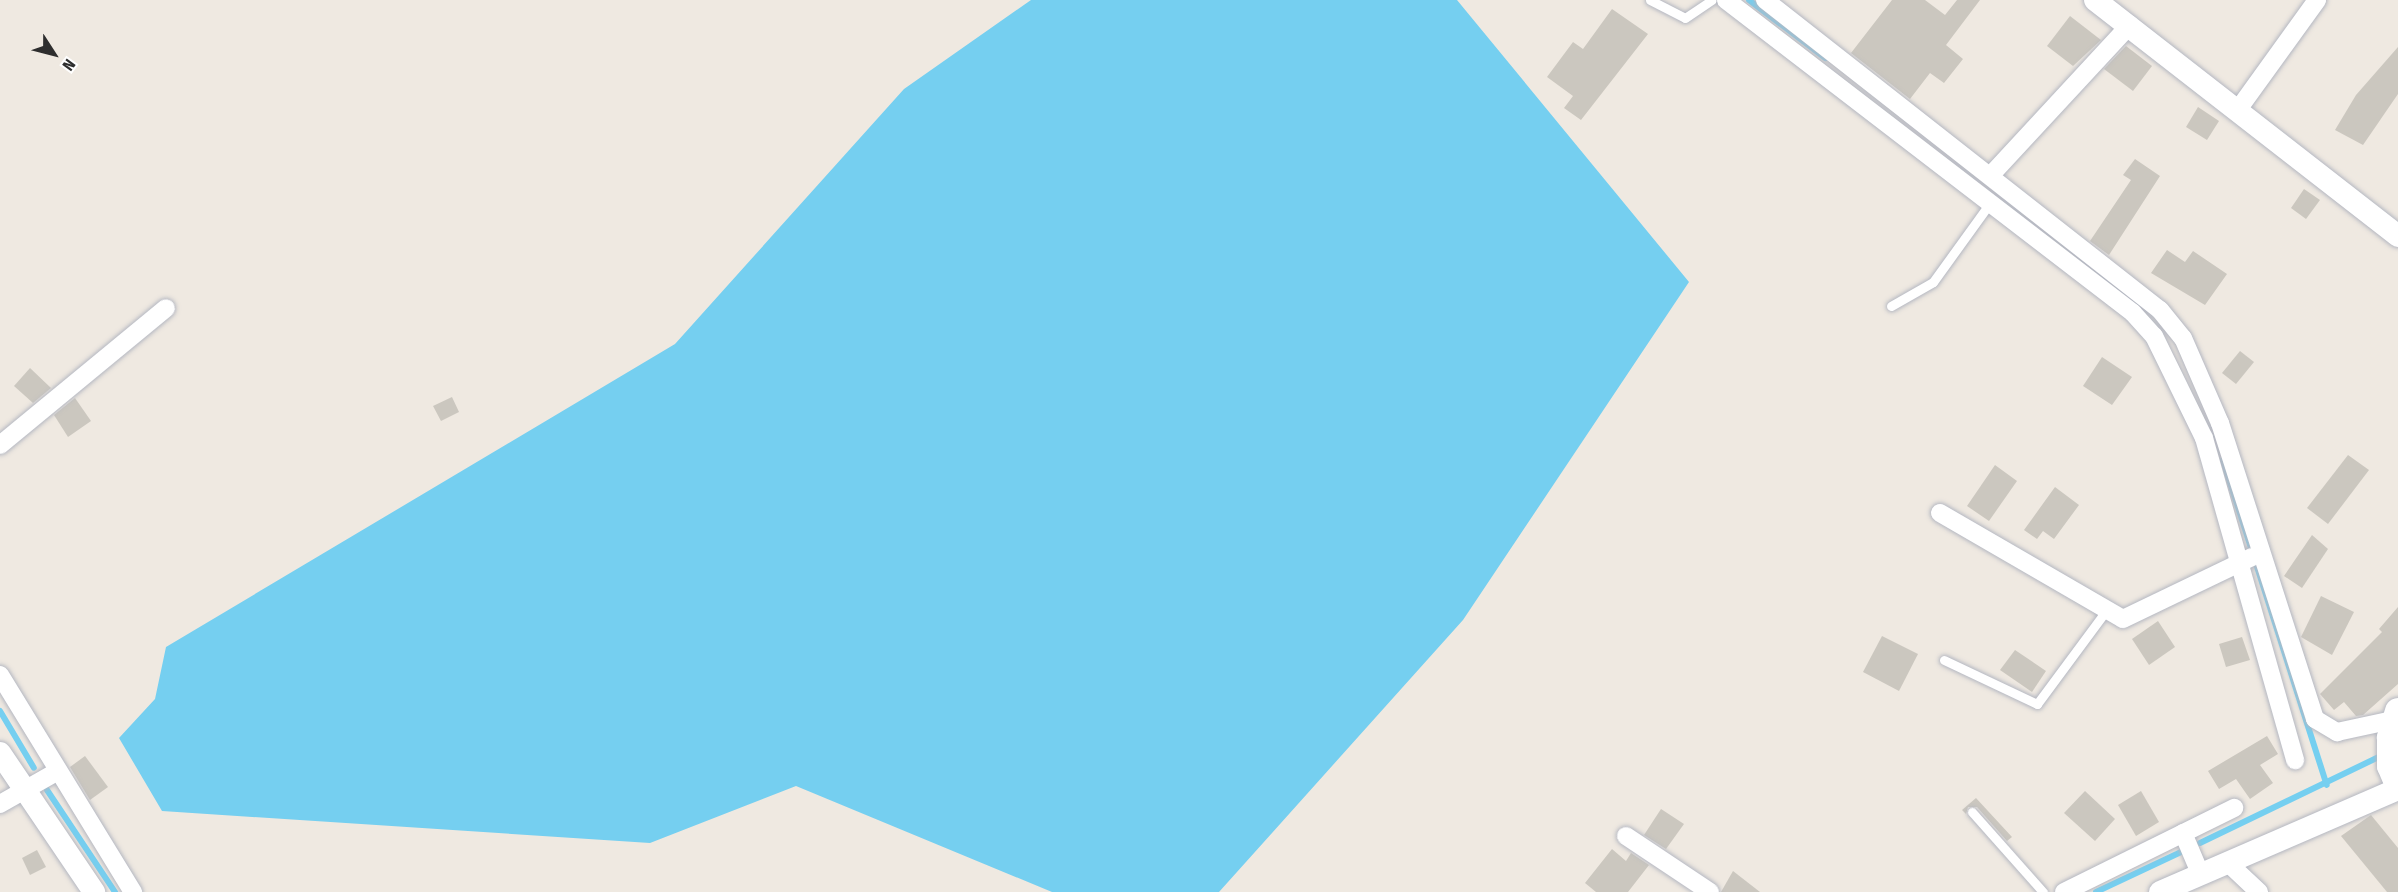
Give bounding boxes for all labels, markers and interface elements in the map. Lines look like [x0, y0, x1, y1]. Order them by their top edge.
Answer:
north arrow [24, 24, 84, 84]
text: N [58, 55, 79, 74]

